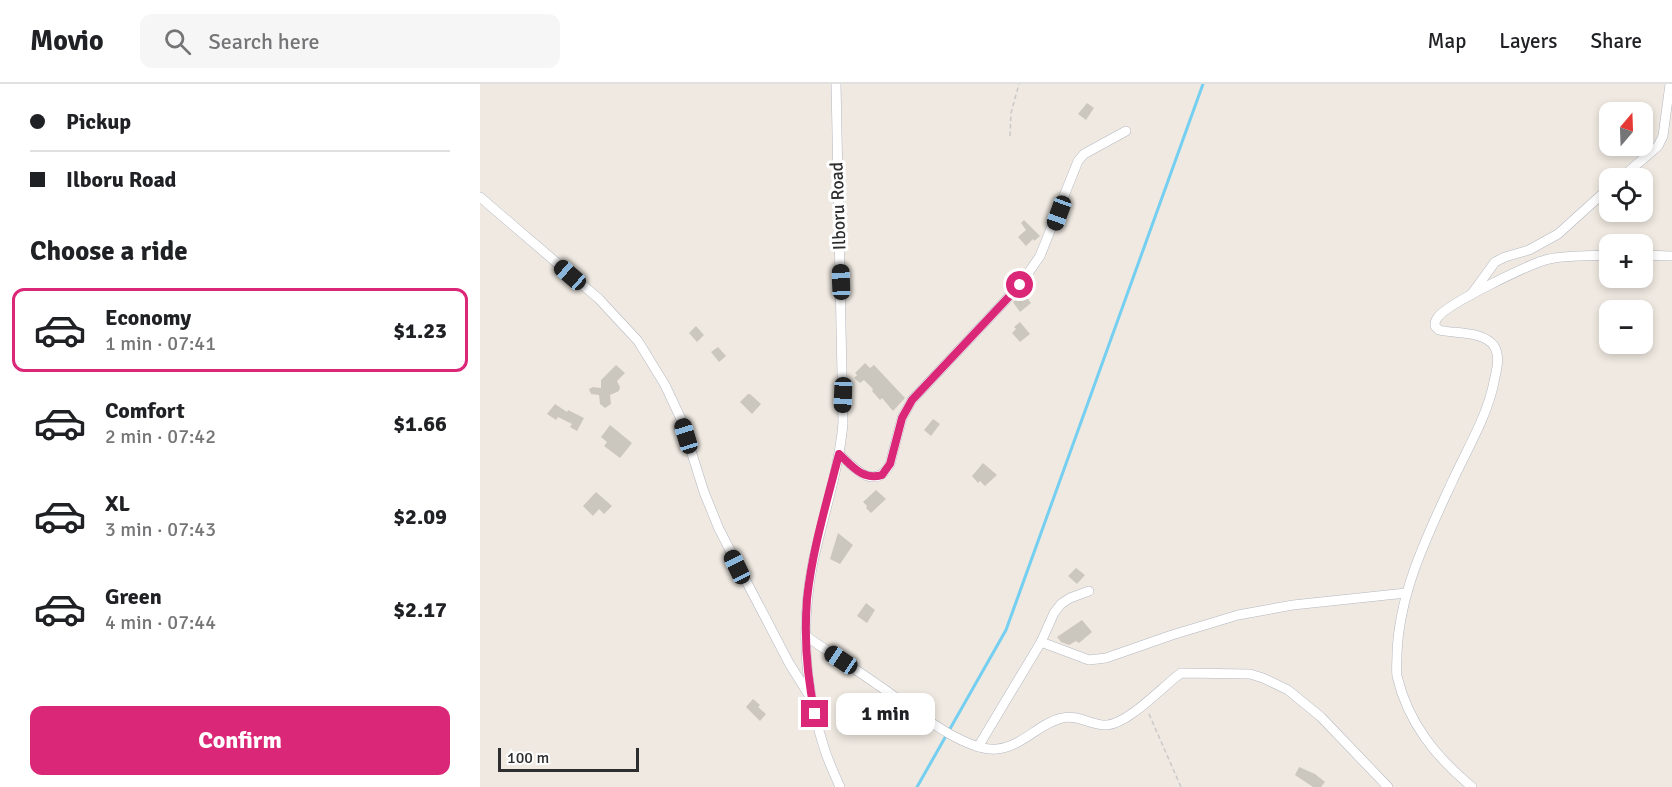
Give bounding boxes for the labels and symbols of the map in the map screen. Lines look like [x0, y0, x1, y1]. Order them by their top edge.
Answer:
north arrow [1599, 102, 1653, 156]
street label: Ilboru Road [825, 161, 851, 251]
car [1044, 193, 1074, 233]
car [551, 256, 589, 294]
car [831, 264, 851, 300]
route start [1006, 271, 1033, 298]
car [833, 377, 853, 413]
car [672, 416, 700, 456]
car [721, 547, 753, 587]
car [821, 642, 861, 678]
callout: 1 min [836, 693, 935, 735]
route end [801, 700, 828, 727]
scale bar [498, 745, 639, 772]

